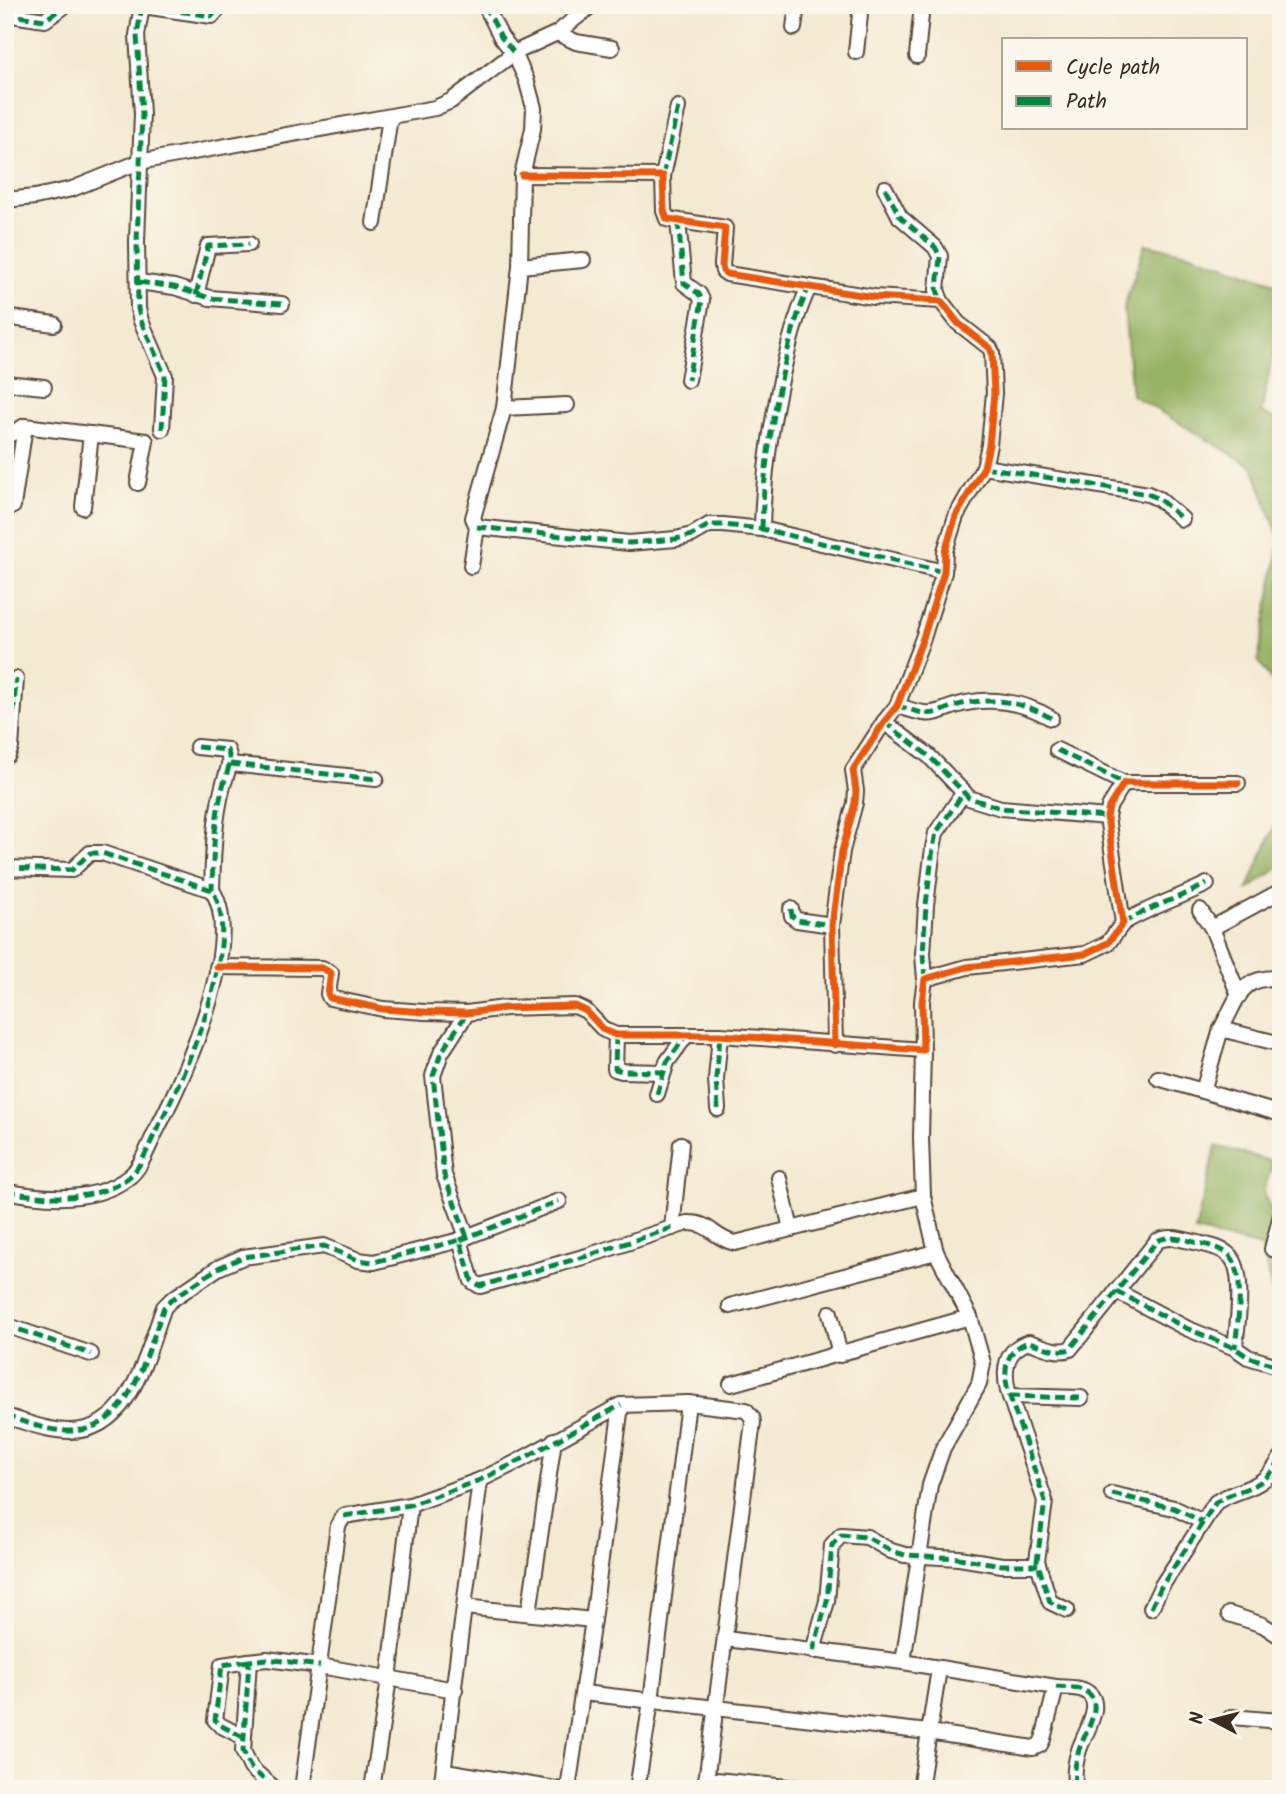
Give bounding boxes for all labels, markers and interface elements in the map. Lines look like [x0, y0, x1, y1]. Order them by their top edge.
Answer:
legend [1002, 38, 1248, 130]
text: Cycle path [1066, 52, 1160, 85]
text: Path [1066, 86, 1107, 119]
north arrow [1178, 1686, 1248, 1756]
text: N [1182, 1710, 1214, 1726]

